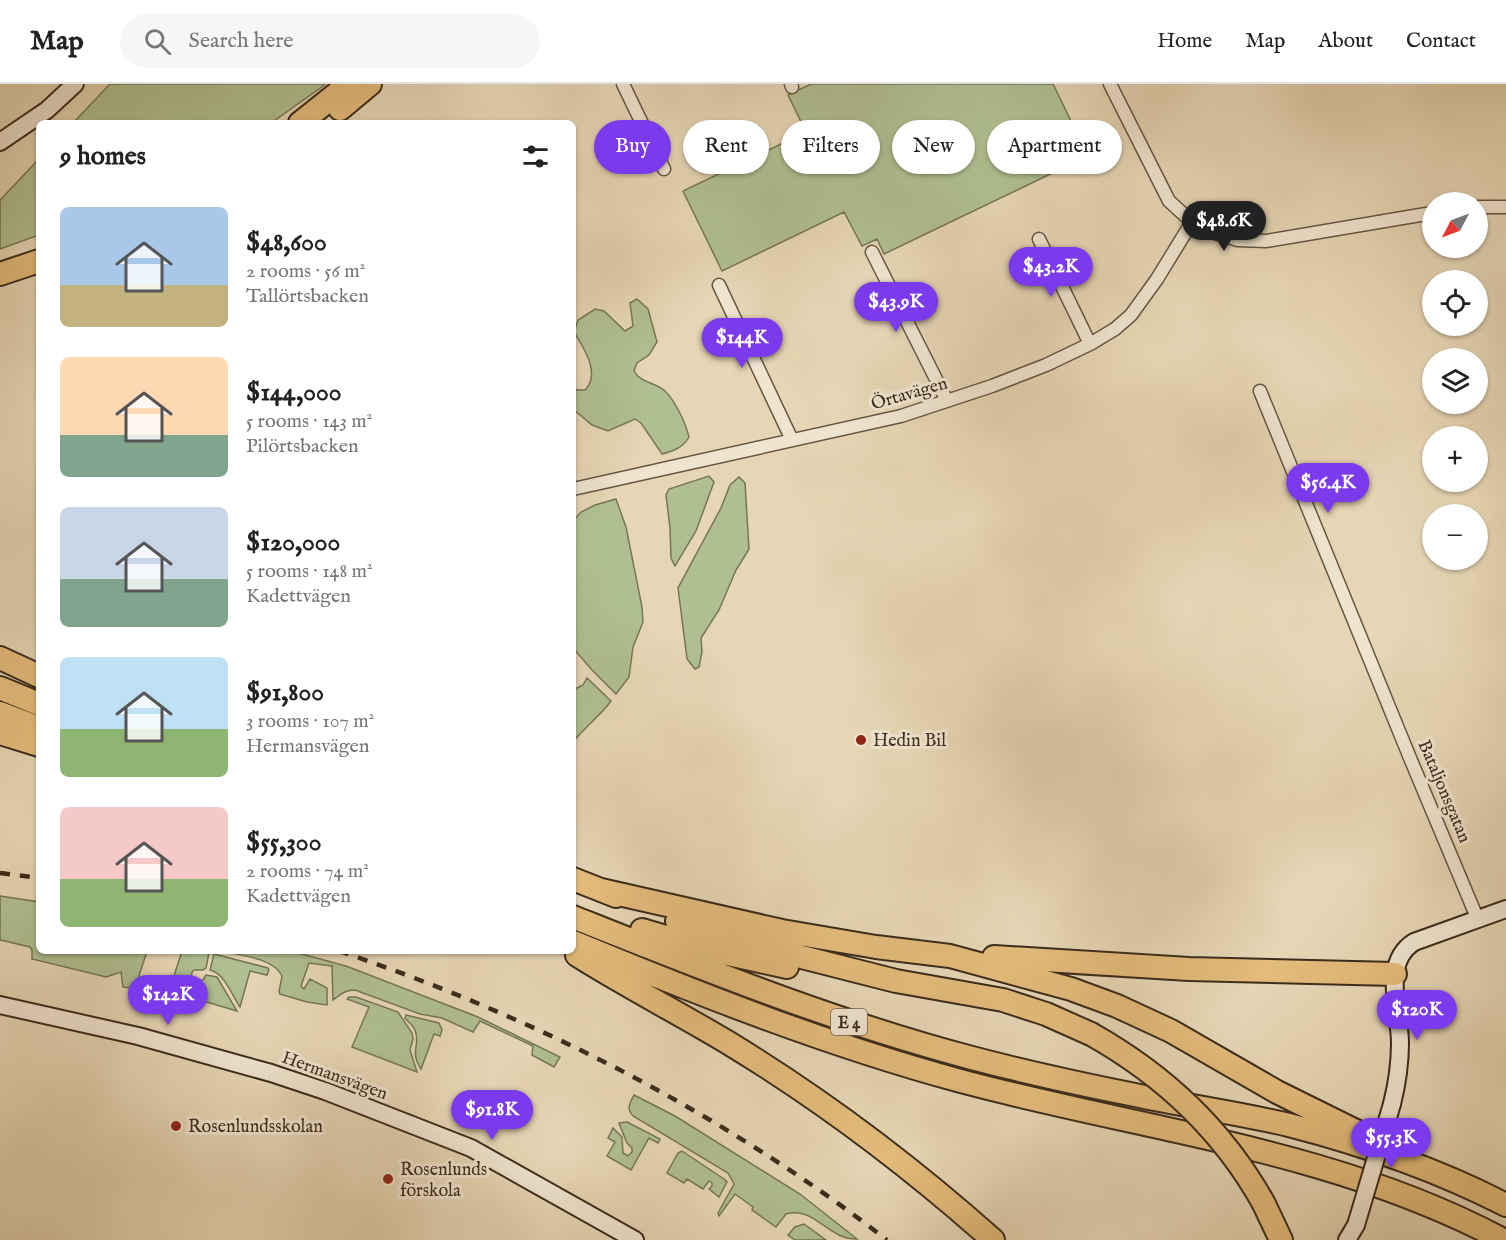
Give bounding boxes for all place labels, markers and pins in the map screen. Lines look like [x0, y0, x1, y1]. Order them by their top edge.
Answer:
pin: $48.6K [1175, 201, 1273, 252]
pin: $43.2K [1002, 247, 1100, 298]
pin: $43.9K [847, 282, 945, 333]
pin: $144K [700, 318, 784, 369]
pin: $56.4K [1279, 463, 1377, 514]
place label: Hedin Bil [873, 730, 946, 753]
marker: Hedin Bil [854, 733, 868, 747]
pin: $142K [126, 975, 210, 1026]
pin: $120K [1375, 990, 1459, 1041]
pin: $91.8K [443, 1090, 541, 1141]
place label: Rosenlundsskolan [188, 1116, 323, 1139]
pin: $55.3K [1342, 1118, 1440, 1169]
marker: Rosenlundsskolan [169, 1119, 183, 1133]
place label: Rosenlunds förskola [400, 1159, 487, 1203]
marker: Rosenlunds förskola [381, 1172, 395, 1186]

